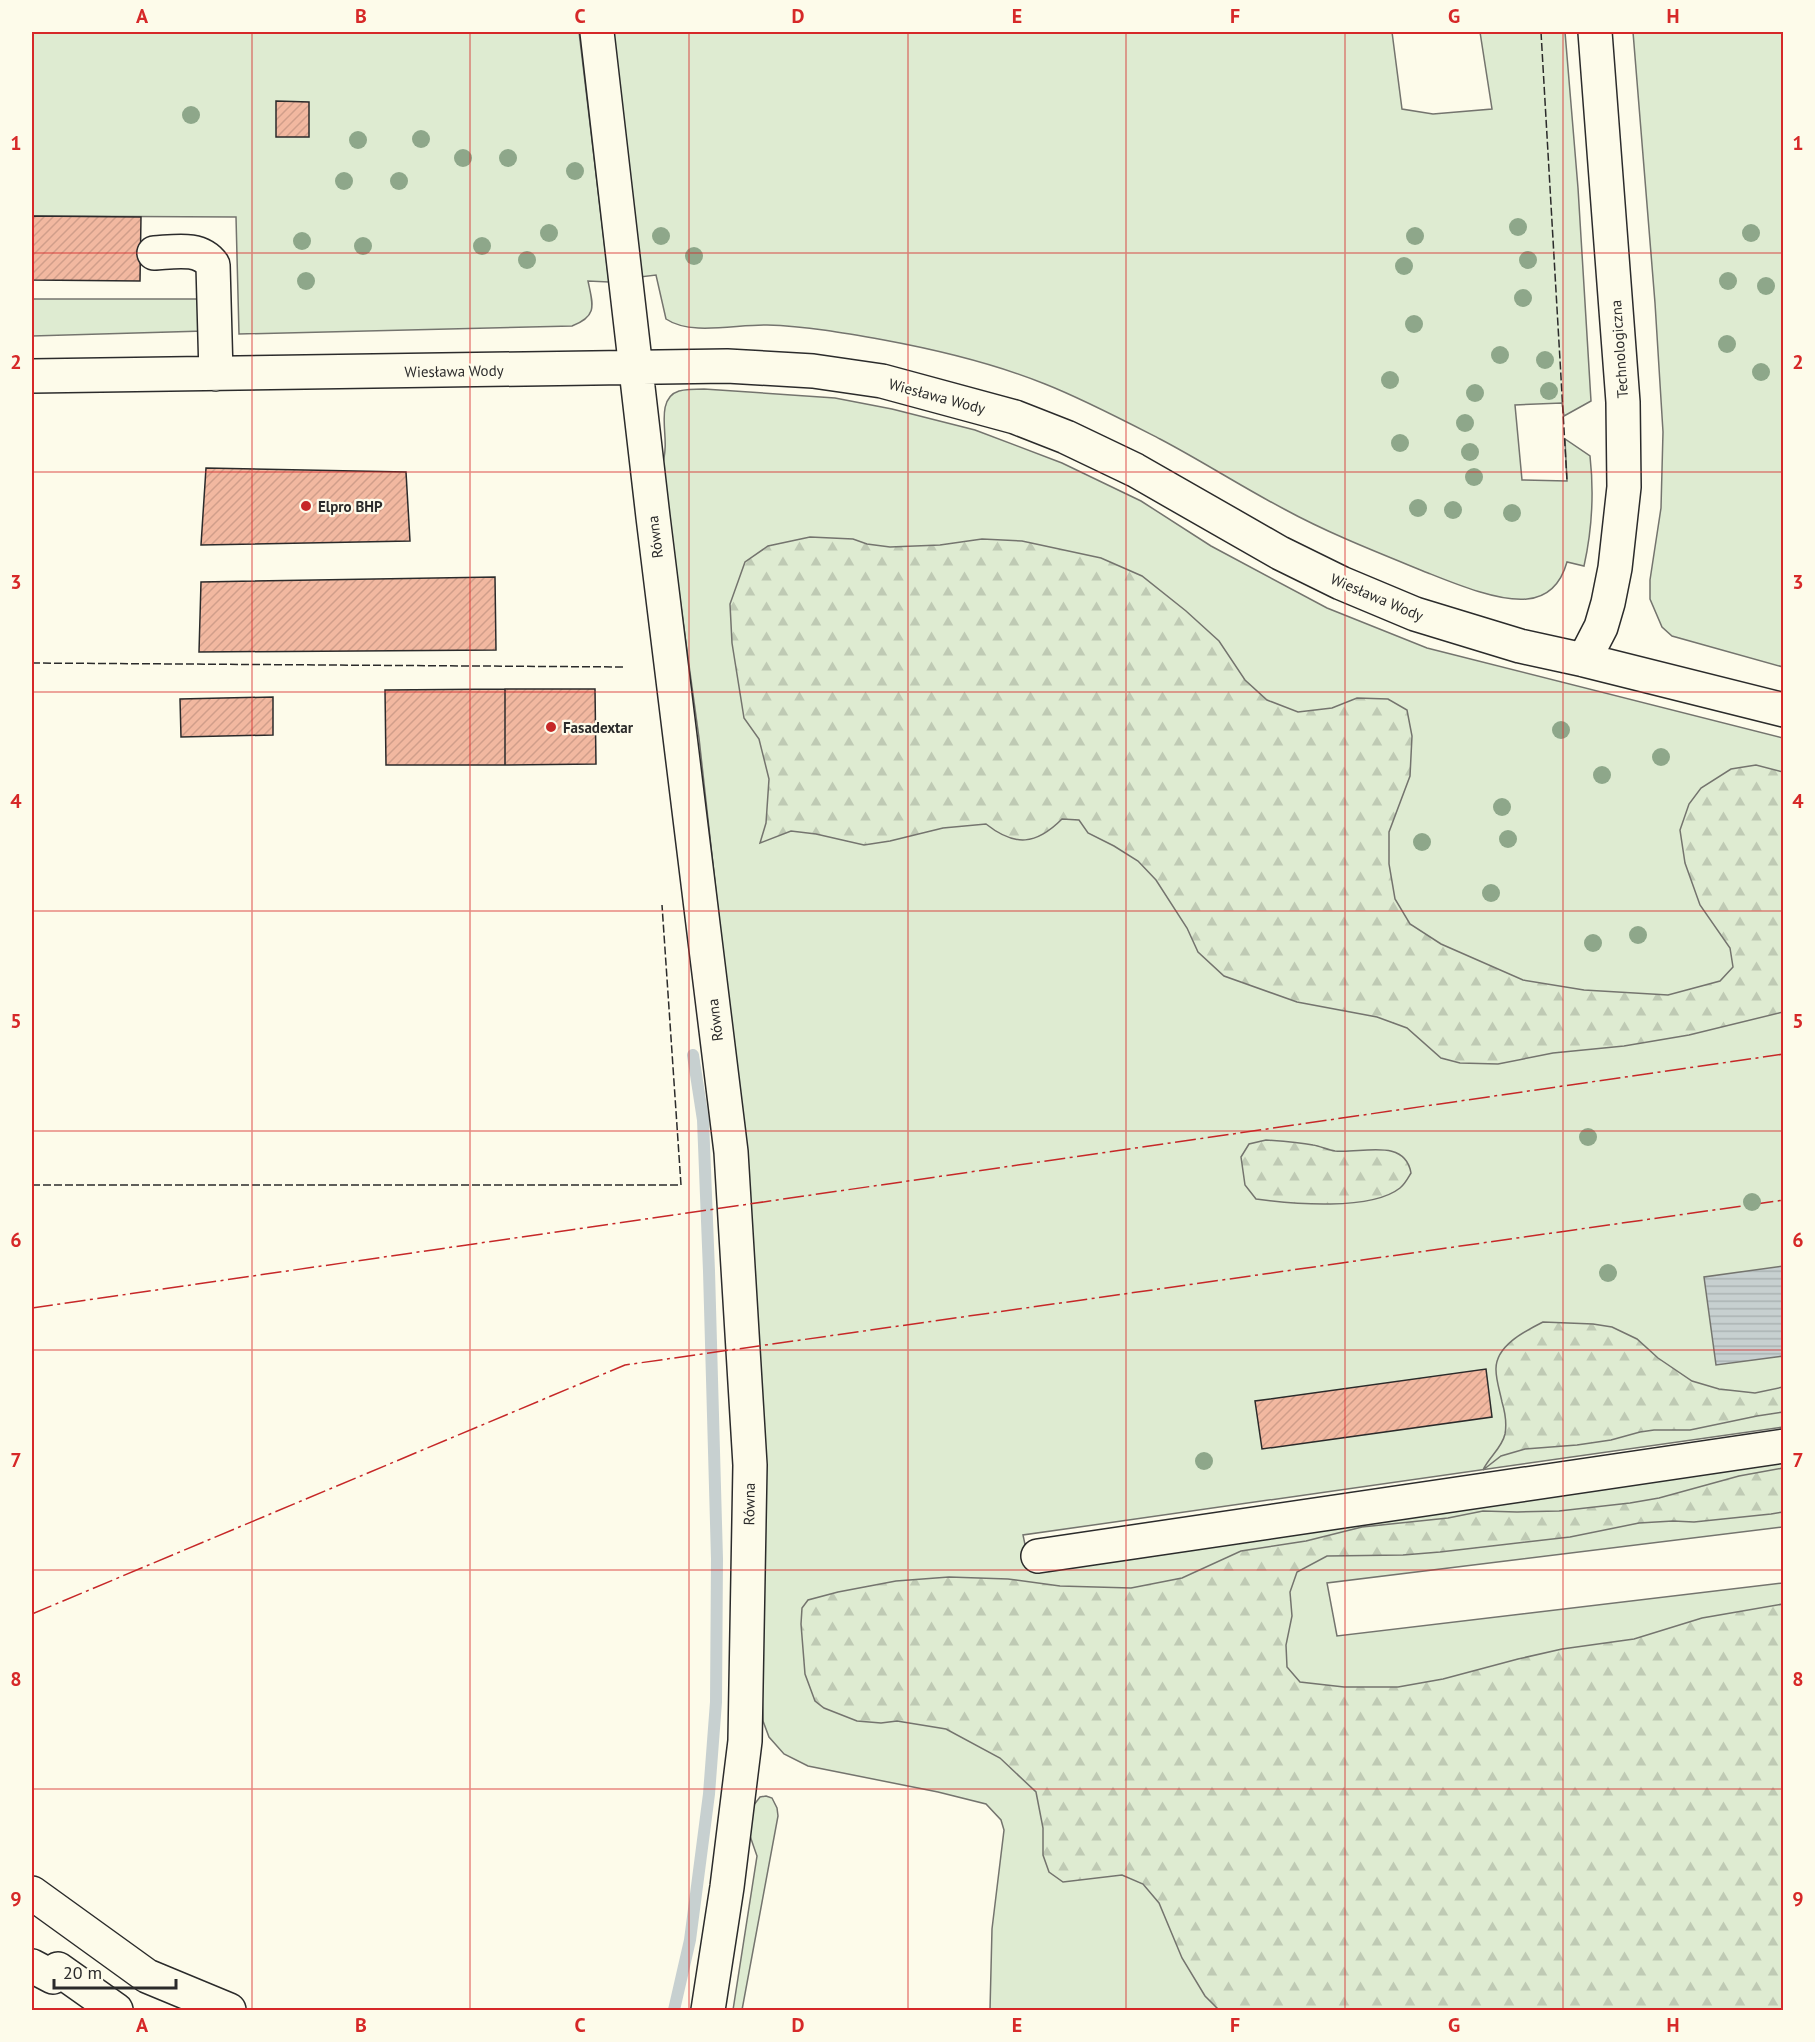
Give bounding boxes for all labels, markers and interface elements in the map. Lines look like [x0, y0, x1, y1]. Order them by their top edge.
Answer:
text: A [136, 3, 149, 29]
text: B [355, 3, 367, 29]
text: C [574, 3, 586, 29]
text: D [792, 3, 805, 29]
text: E [1012, 3, 1022, 29]
text: F [1230, 3, 1240, 29]
text: G [1448, 3, 1460, 29]
text: H [1666, 3, 1680, 29]
text: 1 [10, 130, 22, 156]
text: 1 [1792, 130, 1804, 156]
street label: Technologiczna [1606, 299, 1632, 399]
text: 2 [10, 349, 22, 375]
text: 2 [1792, 349, 1804, 375]
street label: Wiesława Wody [404, 361, 504, 381]
street label: Wiesława Wody [887, 374, 987, 418]
place label: Elpro BHP [318, 497, 383, 516]
marker: Elpro BHP [299, 499, 313, 513]
street label: Równa [643, 515, 667, 559]
text: 3 [10, 569, 22, 595]
street label: Wiesława Wody [1328, 569, 1426, 625]
text: 3 [1792, 569, 1804, 595]
place label: Fasadextar [563, 718, 634, 737]
marker: Fasadextar [544, 720, 558, 734]
text: 4 [10, 788, 22, 814]
text: 4 [1792, 788, 1804, 814]
street label: Równa [703, 998, 727, 1042]
text: 5 [10, 1008, 22, 1034]
text: 5 [1792, 1008, 1804, 1034]
text: 6 [10, 1227, 22, 1253]
text: 6 [1792, 1227, 1804, 1253]
text: 7 [10, 1447, 22, 1473]
text: 7 [1792, 1447, 1804, 1473]
street label: Równa [739, 1482, 759, 1526]
text: 8 [10, 1666, 22, 1692]
text: 8 [1792, 1666, 1804, 1692]
text: 9 [10, 1886, 22, 1912]
text: 9 [1792, 1886, 1804, 1912]
scale bar [54, 1952, 176, 1990]
text: 20 m [63, 1961, 102, 1984]
text: A [136, 2012, 149, 2038]
text: B [355, 2012, 367, 2038]
text: C [574, 2012, 586, 2038]
text: D [792, 2012, 805, 2038]
text: E [1012, 2012, 1022, 2038]
text: F [1230, 2012, 1240, 2038]
text: G [1448, 2012, 1460, 2038]
text: H [1666, 2012, 1680, 2038]

